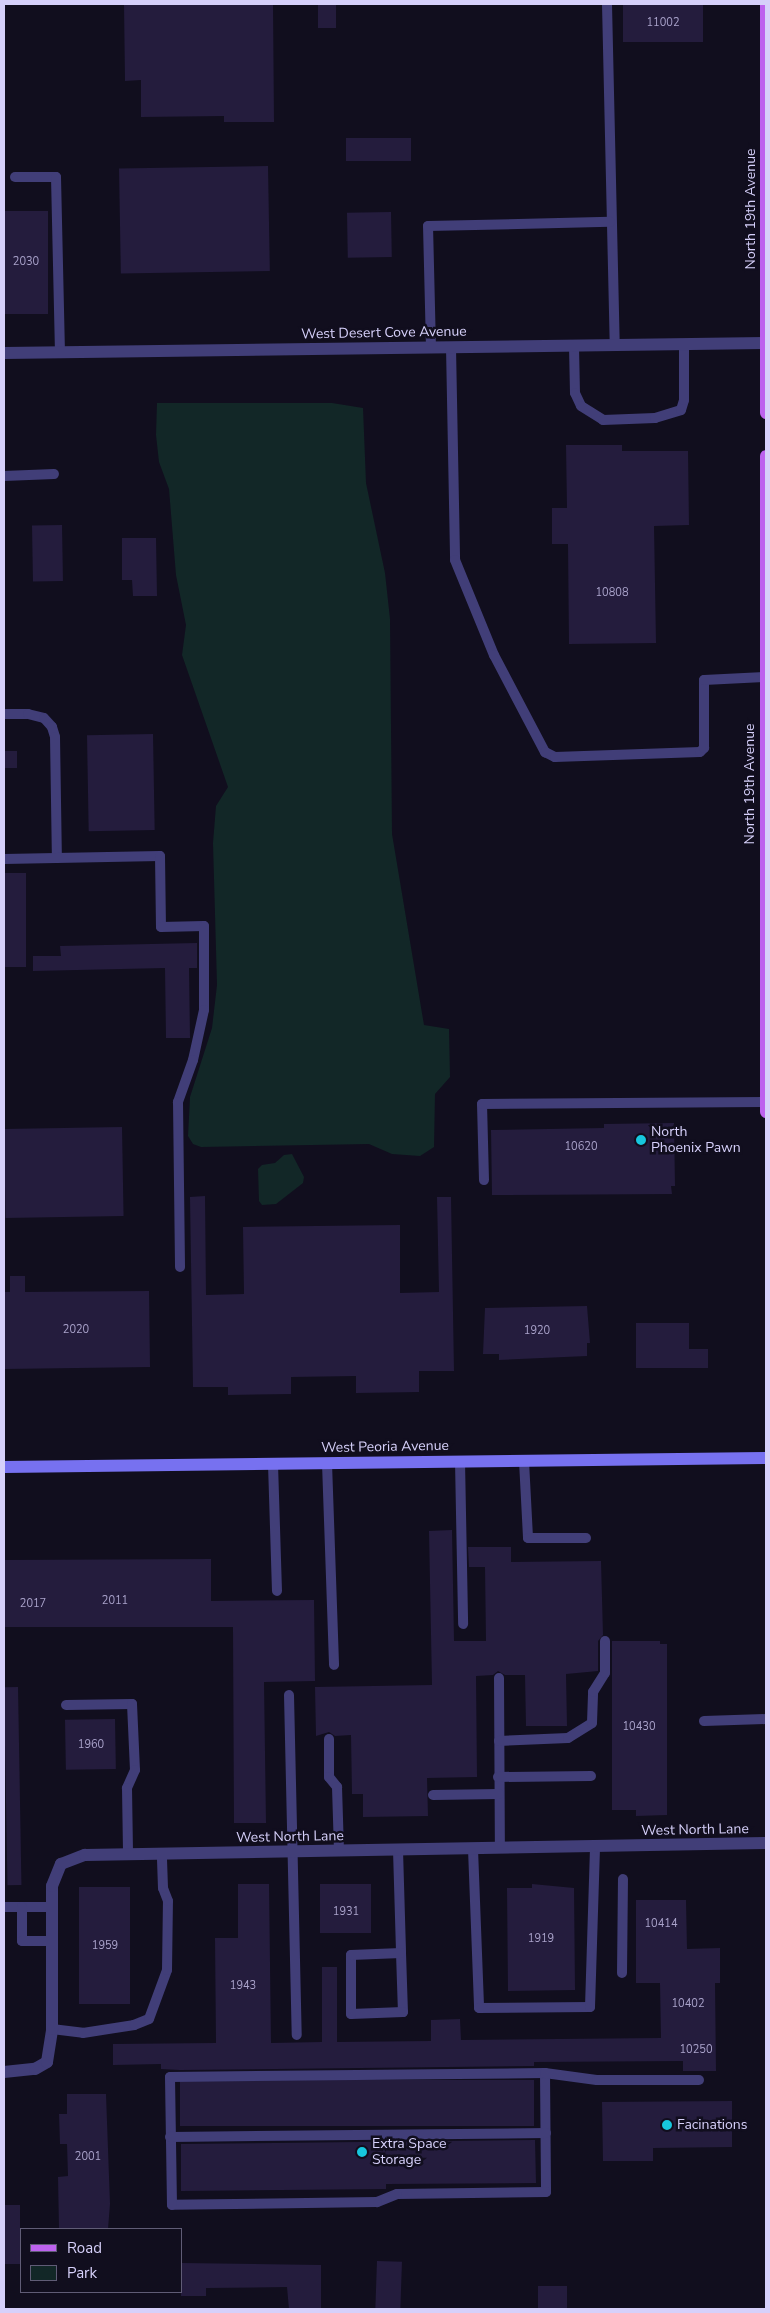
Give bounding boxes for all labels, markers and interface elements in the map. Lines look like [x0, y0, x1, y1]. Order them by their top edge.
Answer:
house number: 11002 [647, 16, 679, 30]
street label: North 19th Avenue [743, 149, 759, 269]
house number: 2030 [13, 255, 39, 269]
street label: West Desert Cove Avenue [301, 323, 467, 343]
house number: 10808 [596, 586, 628, 600]
street label: North 19th Avenue [742, 724, 758, 844]
place label: North Phoenix Pawn [651, 1124, 741, 1156]
marker: North Phoenix Pawn [635, 1134, 647, 1146]
house number: 10620 [565, 1140, 597, 1154]
house number: 2020 [63, 1323, 89, 1337]
house number: 1920 [524, 1324, 550, 1338]
street label: West Peoria Avenue [321, 1437, 449, 1457]
house number: 2011 [102, 1594, 128, 1608]
house number: 2017 [20, 1597, 46, 1611]
house number: 10430 [623, 1720, 655, 1734]
house number: 1960 [78, 1738, 104, 1752]
street label: West North Lane [641, 1821, 749, 1839]
street label: West North Lane [236, 1828, 344, 1846]
house number: 1931 [333, 1905, 359, 1919]
house number: 10414 [645, 1917, 677, 1931]
house number: 1919 [528, 1932, 554, 1946]
house number: 1959 [92, 1939, 118, 1953]
house number: 1943 [230, 1979, 256, 1993]
house number: 10402 [672, 1997, 704, 2011]
house number: 10250 [680, 2043, 712, 2057]
place label: Facinations [677, 2117, 748, 2133]
marker: Facinations [661, 2119, 673, 2131]
place label: Extra Space Storage [372, 2136, 446, 2168]
marker: Extra Space Storage [356, 2146, 368, 2158]
house number: 2001 [75, 2150, 101, 2164]
legend [20, 2228, 182, 2293]
text: Road [67, 2238, 102, 2258]
text: Park [67, 2263, 97, 2283]

